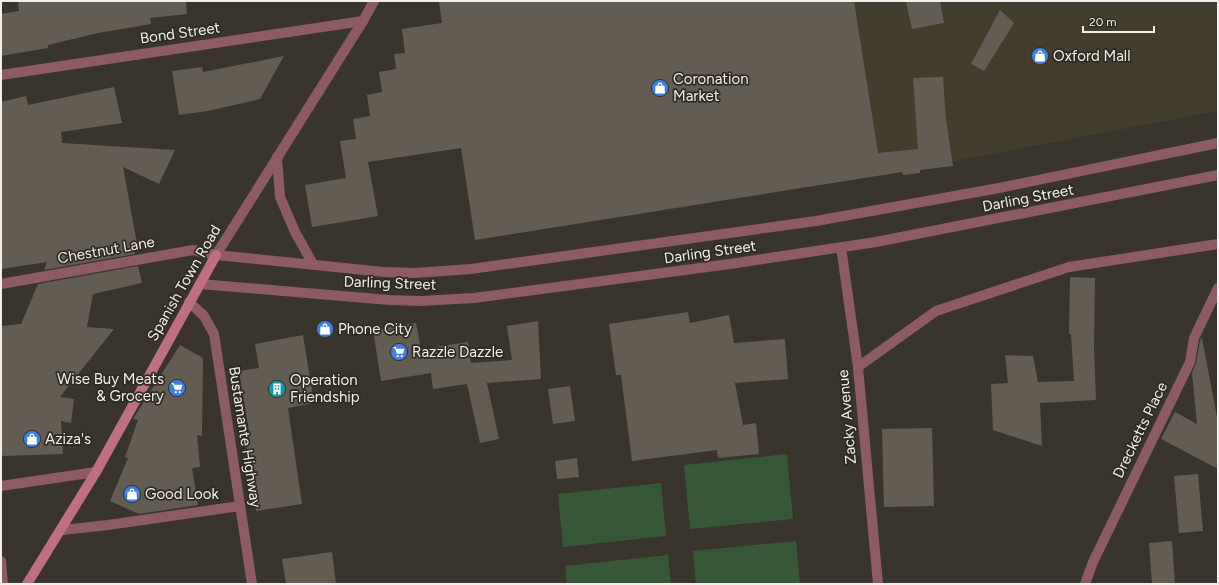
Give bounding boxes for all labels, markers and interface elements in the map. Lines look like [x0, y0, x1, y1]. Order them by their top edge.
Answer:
scale bar [1083, 8, 1154, 34]
text: 20 m [1089, 15, 1117, 29]
street label: Bond Street [139, 18, 222, 48]
shop icon: Oxford Mall [1030, 46, 1050, 66]
place label: Oxford Mall [1053, 47, 1130, 65]
place label: Coronation Market [673, 70, 749, 105]
shop icon: Coronation Market [650, 78, 670, 98]
street label: Darling Street [981, 180, 1076, 216]
street label: Spanish Town Road [143, 222, 225, 344]
street label: Chestnut Lane [56, 233, 156, 267]
street label: Darling Street [663, 237, 757, 267]
street label: Darling Street [343, 272, 437, 294]
shop icon: Phone City [315, 319, 335, 339]
place label: Phone City [338, 320, 412, 338]
supermarket icon: Razzle Dazzle [389, 342, 409, 362]
place label: Razzle Dazzle [412, 343, 503, 361]
street label: Bustamante Highway [225, 365, 265, 509]
street label: Zacky Avenue [834, 369, 860, 465]
place label: Wise Buy Meats & Grocery [57, 370, 164, 405]
place label: Operation Friendship [290, 371, 360, 406]
supermarket icon: Wise Buy Meats & Grocery [167, 378, 187, 398]
building icon: Operation Friendship [267, 379, 287, 399]
street label: Drecketts Place [1109, 379, 1171, 481]
shop icon: Aziza's [22, 429, 42, 449]
place label: Aziza's [45, 430, 91, 448]
shop icon: Good Look [122, 484, 142, 504]
place label: Good Look [145, 485, 219, 503]

